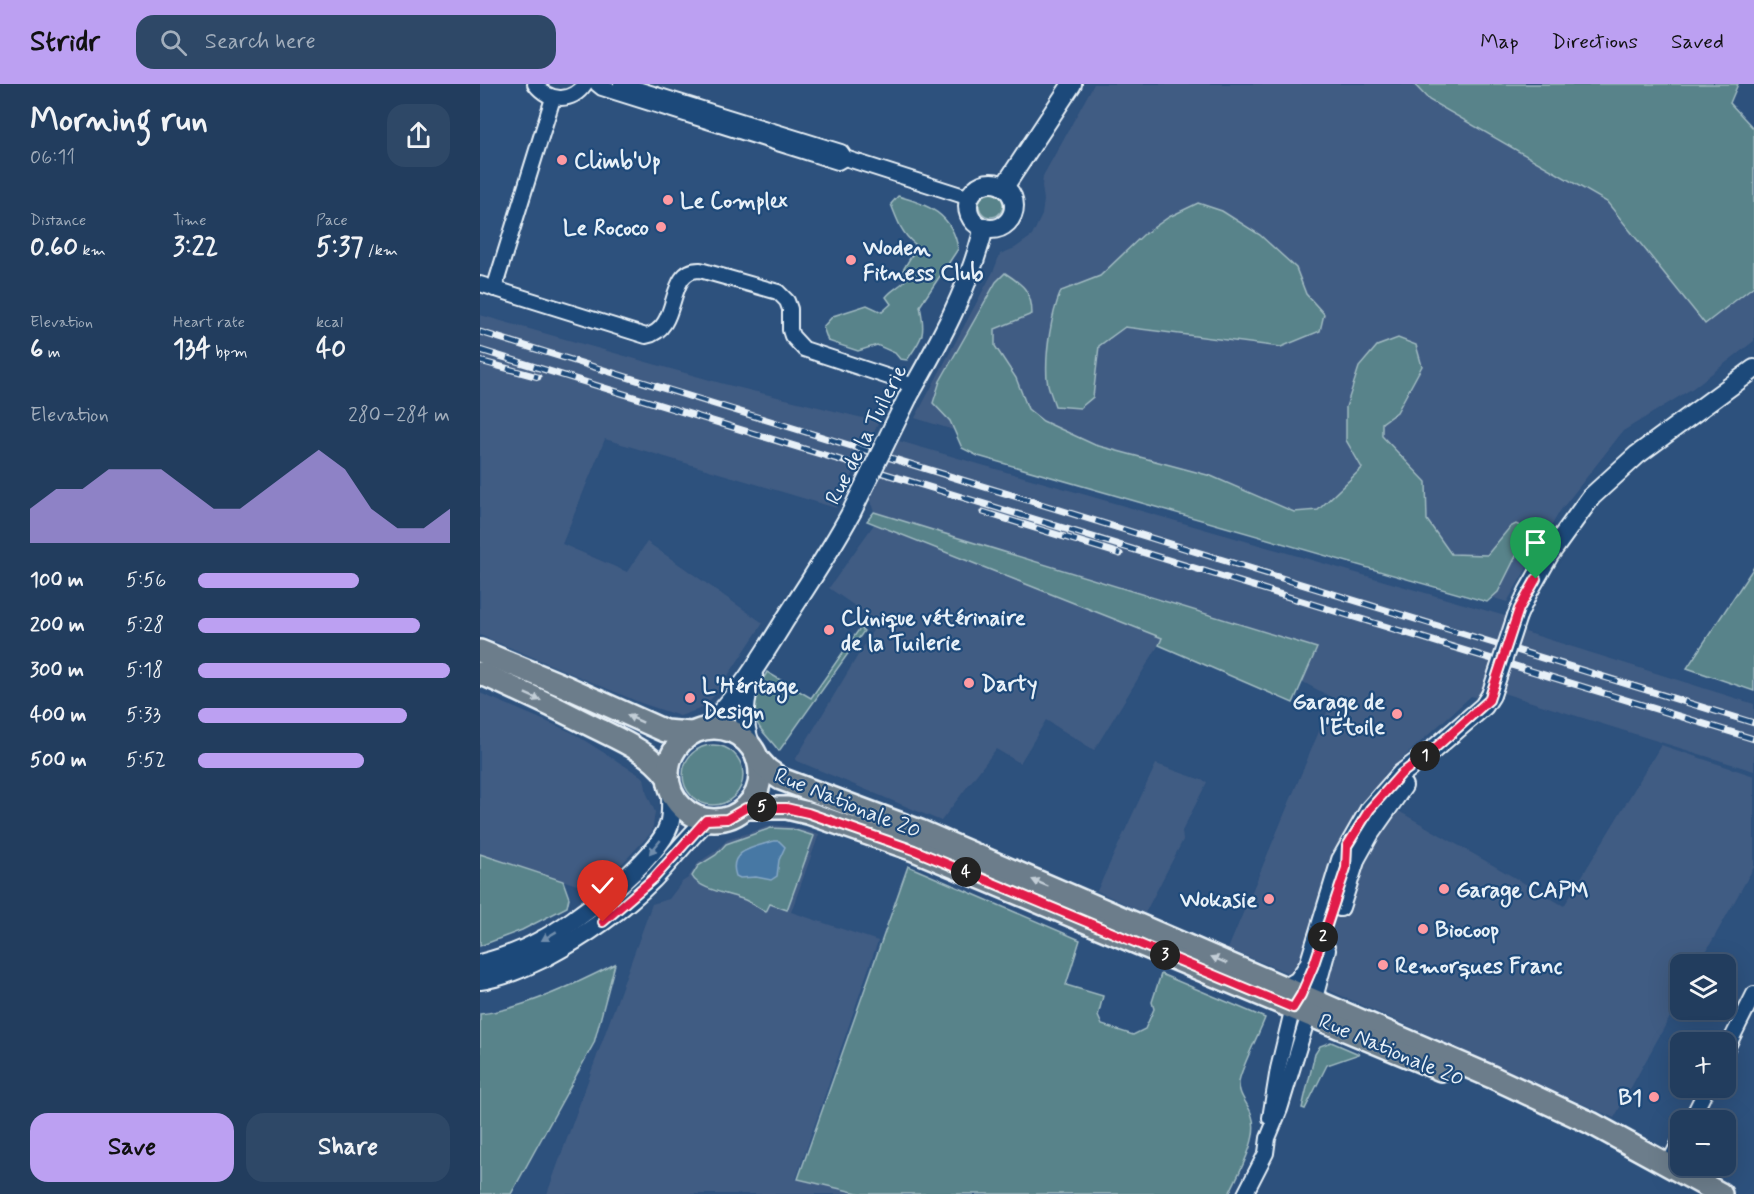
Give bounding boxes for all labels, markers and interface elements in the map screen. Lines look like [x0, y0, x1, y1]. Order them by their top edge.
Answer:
search box [136, 15, 556, 69]
text: Stridr [30, 24, 100, 61]
icon: search [157, 26, 190, 59]
text: Search here [205, 28, 316, 56]
text: Map [1480, 28, 1519, 56]
text: Directions [1552, 28, 1638, 56]
text: Saved [1671, 28, 1724, 56]
text: Morning run [30, 99, 208, 143]
button: share [387, 104, 450, 167]
text: 06:11 [30, 144, 75, 171]
place label: Climb'Up [574, 148, 661, 176]
marker: Climb'Up [555, 153, 569, 167]
place label: Le Complex [680, 188, 788, 216]
marker: Le Complex [661, 193, 675, 207]
text: Distance [30, 210, 86, 231]
text: Time [173, 210, 207, 231]
text: Pace [316, 210, 348, 231]
place label: Le Rococo [563, 215, 649, 243]
marker: Le Rococo [654, 220, 668, 234]
text: 0.60 [30, 231, 78, 265]
text: 3:22 [173, 231, 218, 265]
text: 5:37 [316, 231, 363, 265]
place label: Woden Fitness Club [862, 235, 984, 288]
text: km [78, 240, 106, 261]
text: /km [363, 240, 398, 261]
marker: Woden Fitness Club [844, 253, 858, 267]
text: Elevation [30, 312, 93, 333]
text: Heart rate [173, 312, 245, 333]
text: kcal [316, 312, 343, 333]
text: 6 [30, 333, 43, 367]
text: 134 [173, 333, 211, 367]
text: 40 [316, 333, 346, 367]
text: m [43, 342, 60, 363]
text: bpm [211, 342, 247, 363]
street label: Rue de la Tuilerie [819, 360, 914, 510]
text: Elevation [30, 402, 109, 429]
text: 280–284 m [348, 402, 450, 429]
pin [1510, 517, 1561, 579]
icon: arrive [1519, 526, 1552, 559]
text: 100 m [30, 567, 84, 594]
text: 5:56 [126, 567, 166, 594]
place label: Clinique vétérinaire de la Tuilerie [841, 605, 1026, 658]
text: 200 m [30, 612, 85, 639]
text: 5:28 [126, 612, 164, 639]
marker: Clinique vétérinaire de la Tuilerie [822, 623, 836, 637]
text: 300 m [30, 657, 84, 684]
text: 5:18 [126, 657, 163, 684]
place label: Darty [981, 671, 1037, 700]
place label: L'Héritage Design [702, 673, 799, 729]
marker: Darty [962, 676, 976, 690]
place label: Garage de l'Etoile [1292, 689, 1385, 742]
marker: L'Héritage Design [683, 691, 697, 705]
one-way arrow [525, 692, 543, 702]
text: 400 m [30, 702, 86, 729]
text: 5:33 [126, 702, 161, 729]
marker: Garage de l'Etoile [1390, 707, 1404, 721]
one-way arrow [626, 714, 644, 724]
pin: 1 [1410, 741, 1440, 771]
text: 1 [1421, 745, 1429, 766]
text: 500 m [30, 747, 87, 774]
text: 5:52 [126, 747, 166, 774]
street label: Rue Nationale 20 [770, 762, 925, 846]
pin: 5 [747, 792, 777, 822]
text: 5 [757, 796, 767, 817]
one-way arrow [649, 840, 661, 855]
pin: 4 [951, 857, 981, 887]
pin [577, 860, 628, 922]
text: 4 [961, 861, 971, 882]
icon: check [586, 869, 619, 902]
place label: Garage CAPM [1456, 877, 1589, 908]
one-way arrow [1031, 878, 1049, 887]
marker: Garage CAPM [1437, 882, 1451, 896]
place label: Wokasie [1179, 887, 1257, 915]
marker: Wokasie [1262, 892, 1276, 906]
place label: Biocoop [1435, 917, 1499, 945]
pin: 2 [1308, 922, 1338, 952]
marker: Biocoop [1416, 922, 1430, 936]
text: 2 [1319, 926, 1327, 947]
one-way arrow [541, 931, 557, 942]
pin: 3 [1150, 940, 1180, 970]
text: 3 [1161, 944, 1169, 965]
place label: Remorques Franc [1395, 953, 1563, 981]
map controls [1670, 954, 1736, 1176]
button: layers [1670, 954, 1736, 1020]
one-way arrow [1209, 955, 1227, 965]
marker: Remorques Franc [1376, 958, 1390, 972]
street label: Rue Nationale 20 [1314, 1008, 1468, 1094]
button: + [1670, 1032, 1736, 1098]
place label: B1 [1618, 1085, 1642, 1113]
marker: B1 [1647, 1090, 1661, 1104]
button: − [1670, 1110, 1736, 1176]
button: Save [30, 1113, 234, 1182]
button: Share [246, 1113, 450, 1182]

